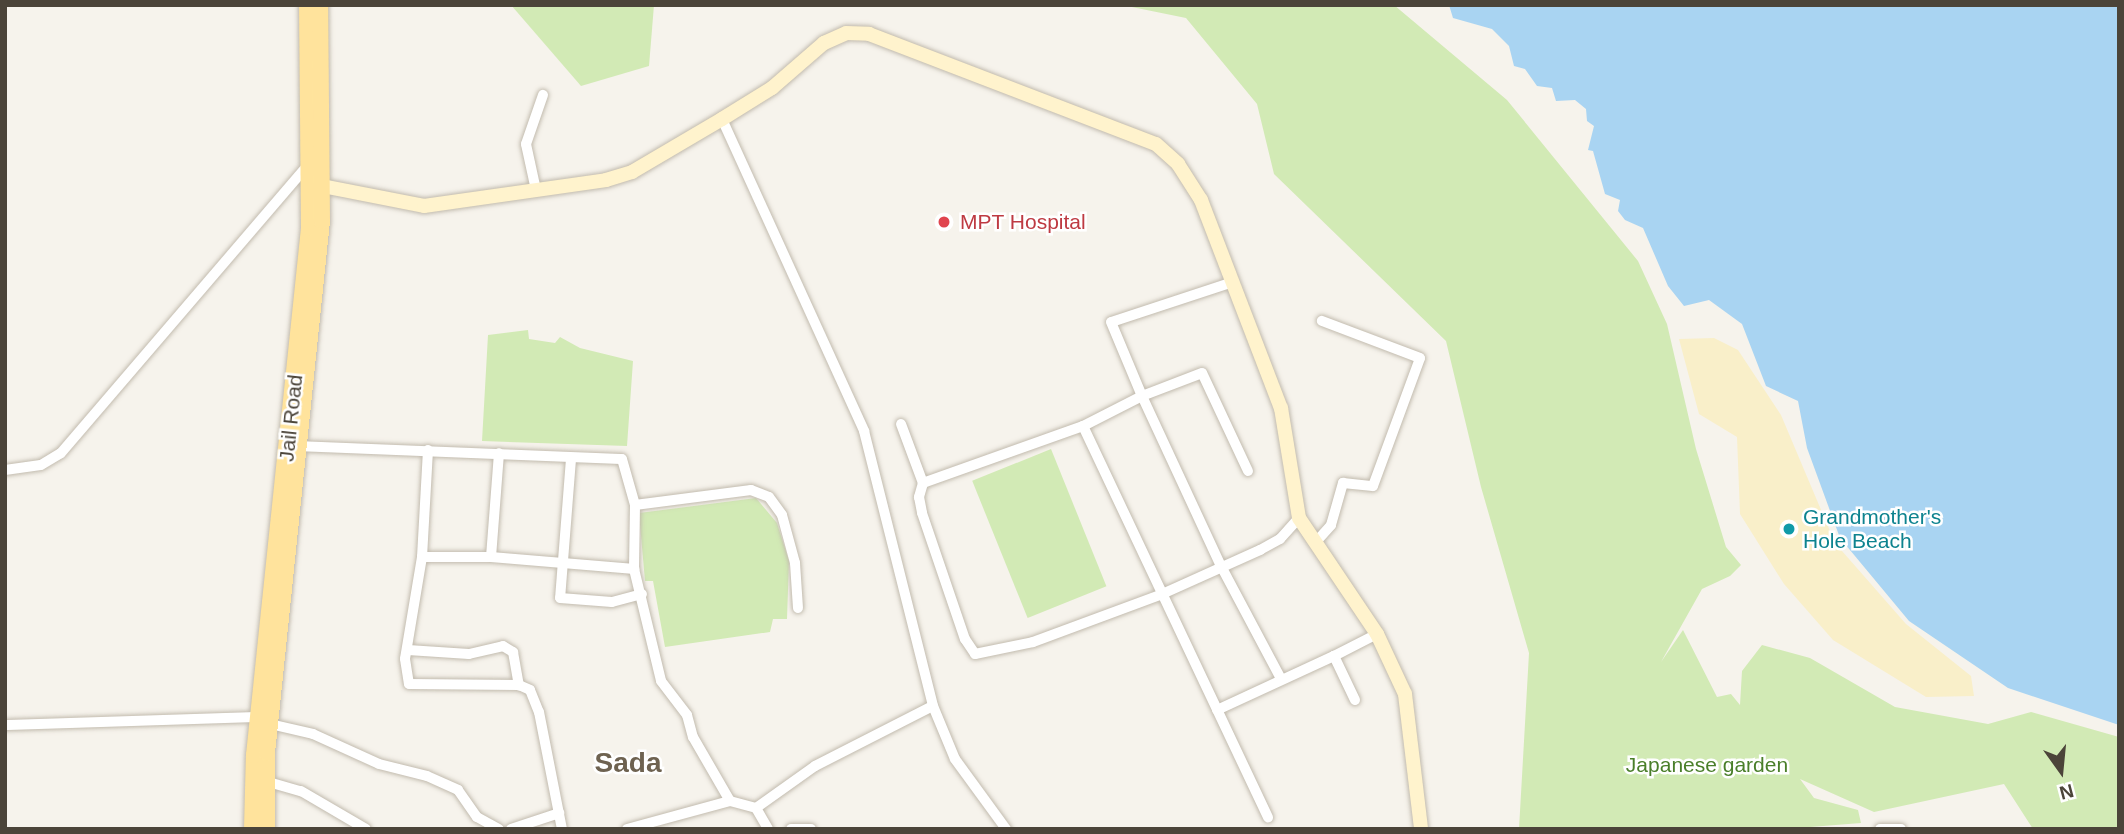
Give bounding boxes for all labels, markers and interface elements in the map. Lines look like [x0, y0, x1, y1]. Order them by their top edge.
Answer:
place label: MPT Hospital [960, 209, 1086, 235]
marker: MPT Hospital [934, 212, 954, 232]
street label: Jail Road [274, 373, 308, 463]
place label: Grandmother's Hole Beach [1803, 504, 1941, 554]
marker: Grandmother's Hole Beach [1781, 521, 1797, 537]
north arrow [2026, 736, 2096, 806]
district label: Sada [595, 746, 661, 780]
park label: Japanese garden [1626, 752, 1788, 778]
text: N [2057, 780, 2076, 804]

